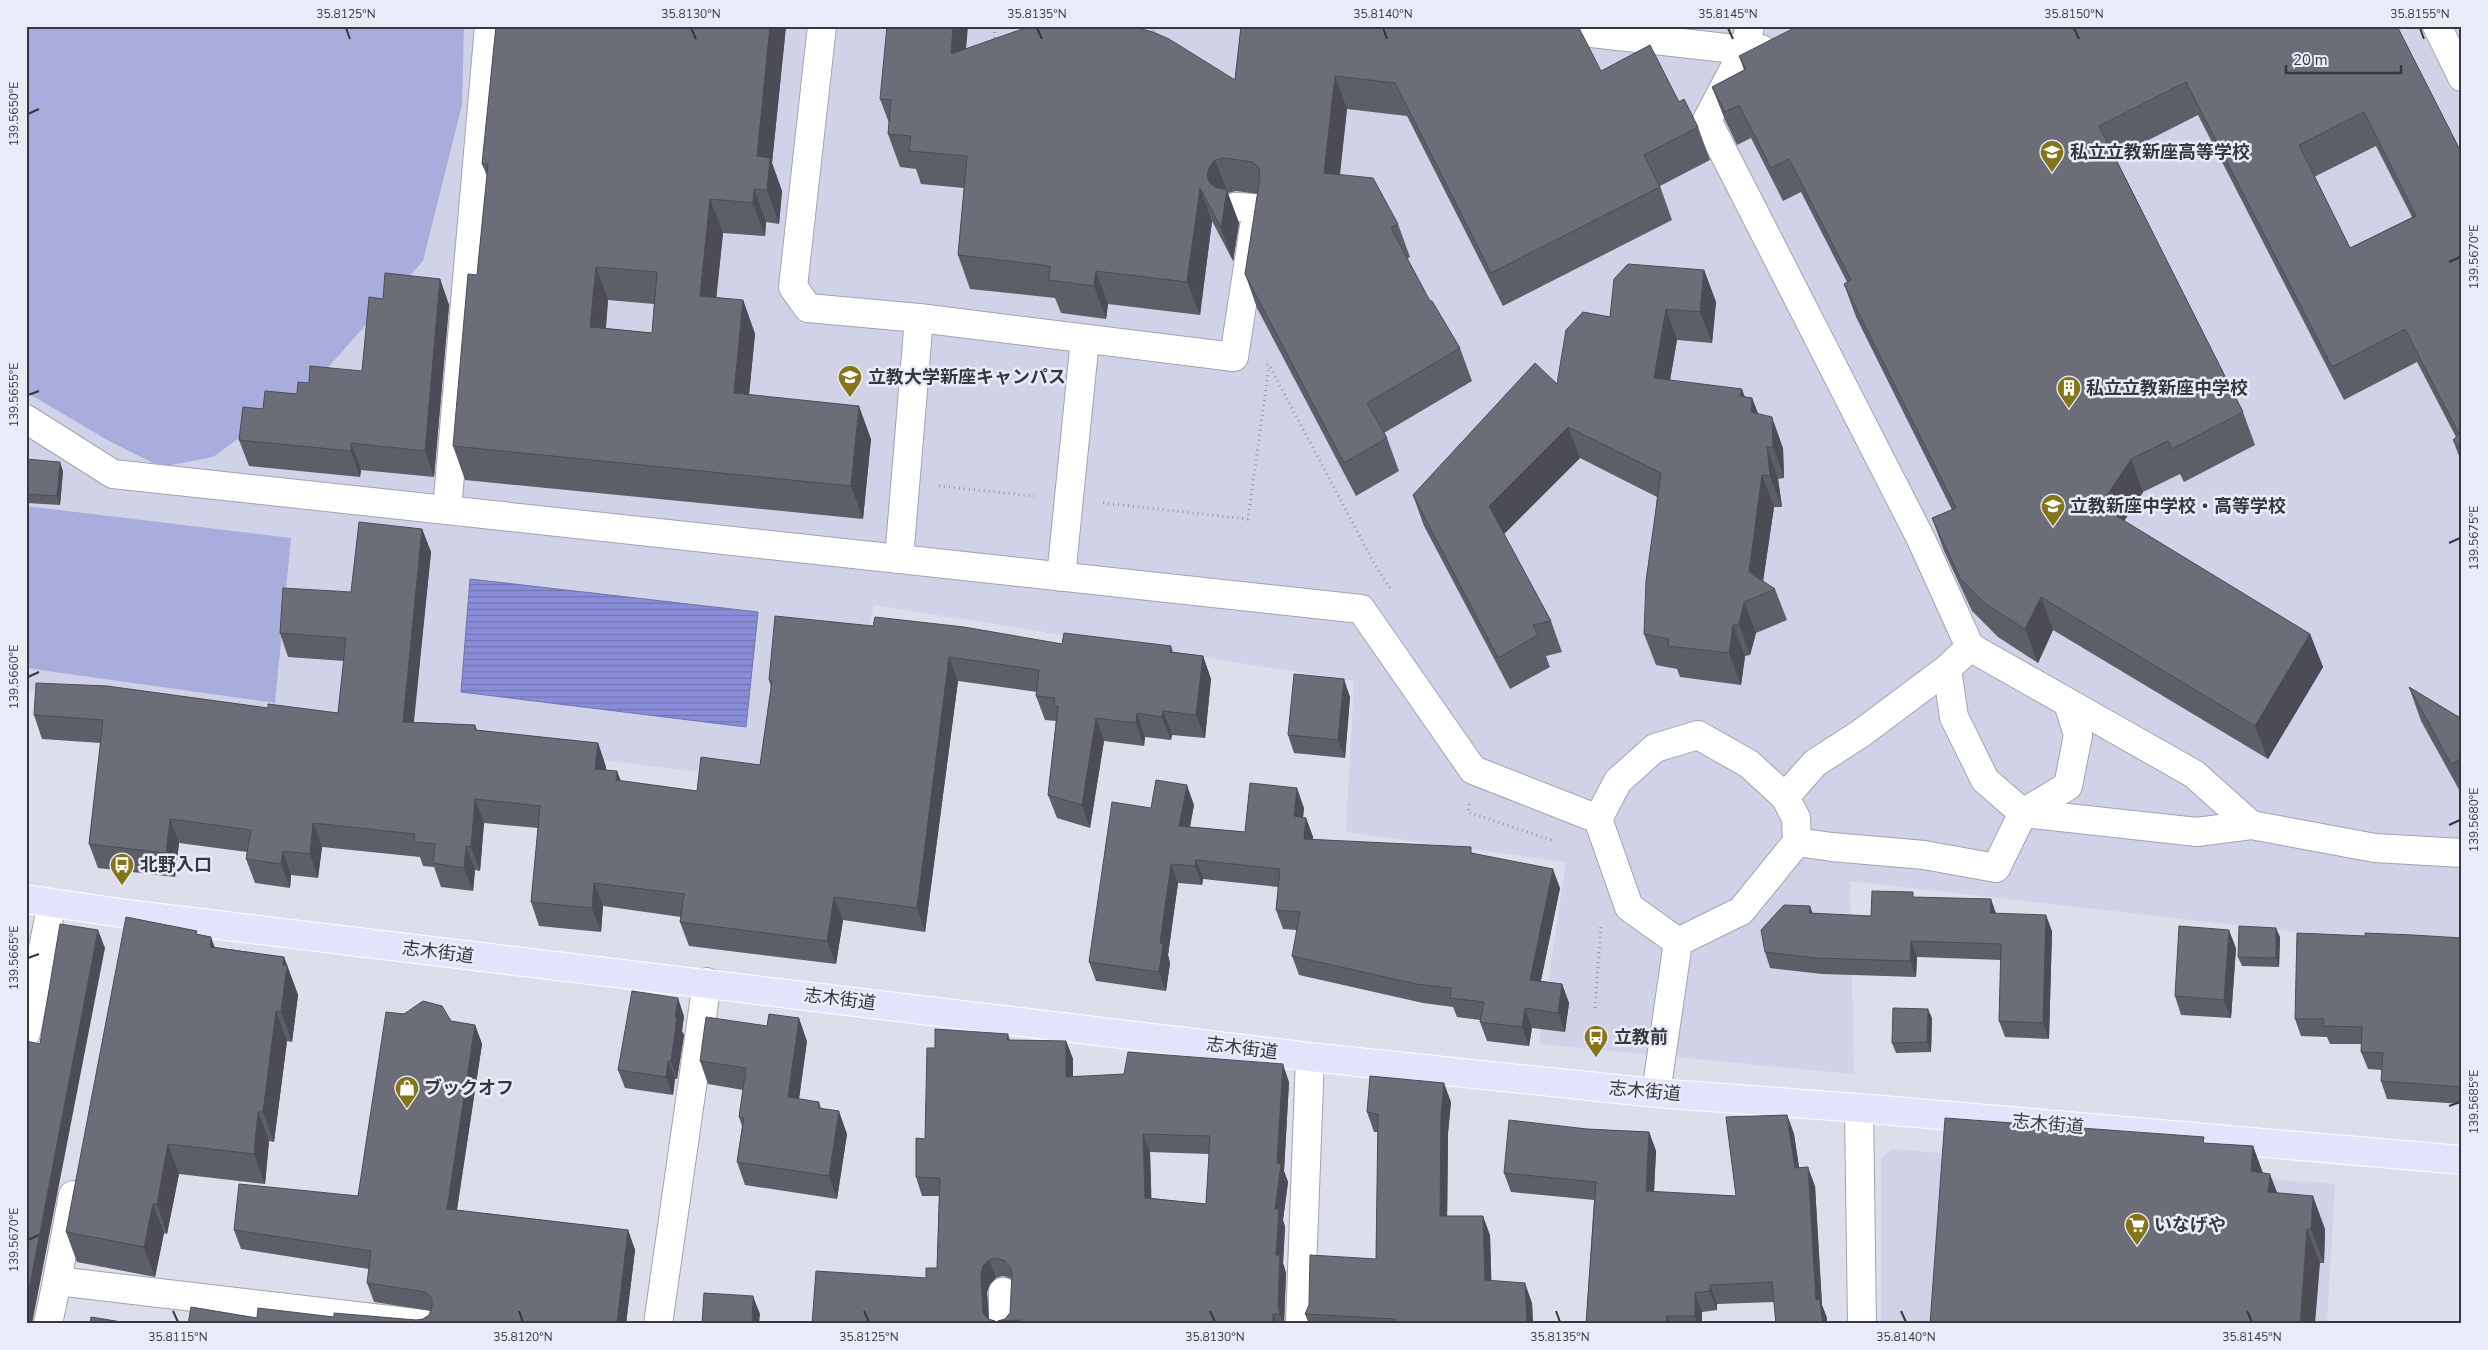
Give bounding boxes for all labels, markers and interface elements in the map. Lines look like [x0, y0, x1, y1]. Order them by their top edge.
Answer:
text: 35.8125°N [316, 6, 376, 22]
text: 35.8130°N [661, 6, 721, 22]
text: 35.8135°N [1007, 6, 1067, 22]
text: 35.8140°N [1353, 6, 1413, 22]
text: 35.8145°N [1698, 6, 1758, 22]
text: 35.8150°N [2044, 6, 2104, 22]
text: 35.8155°N [2390, 6, 2450, 22]
scale bar [2286, 42, 2400, 74]
text: 20 m [2293, 50, 2328, 70]
text: 139.5650°E [6, 82, 22, 146]
school or university icon: 私立立教新座高等学校 [2039, 139, 2065, 173]
place label: 私立立教新座高等学校 [2070, 140, 2250, 164]
text: 139.5670°E [2466, 225, 2482, 289]
text: 139.5655°E [6, 363, 22, 427]
school or university icon: 立教大学新座キャンパス [837, 364, 863, 398]
place label: 立教大学新座キャンパス [868, 365, 1066, 389]
building icon: 私立立教新座中学校 [2056, 375, 2082, 409]
place label: 私立立教新座中学校 [2086, 376, 2248, 400]
school or university icon: 立教新座中学校・高等学校 [2040, 493, 2066, 527]
place label: 立教新座中学校・高等学校 [2070, 494, 2286, 518]
text: 139.5675°E [2466, 506, 2482, 570]
text: 139.5660°E [6, 645, 22, 709]
text: 139.5680°E [2466, 788, 2482, 852]
bus stop icon: 北野入口 [109, 852, 135, 886]
place label: 北野入口 [140, 853, 212, 877]
text: 139.5665°E [6, 926, 22, 990]
street label: 志木街道 [401, 936, 475, 968]
street label: 志木街道 [803, 983, 877, 1015]
bus stop icon: 立教前 [1583, 1024, 1609, 1058]
place label: 立教前 [1614, 1025, 1668, 1049]
street label: 志木街道 [1205, 1032, 1279, 1064]
text: 139.5685°E [2466, 1070, 2482, 1134]
shop icon: ブックオフ [394, 1075, 420, 1109]
place label: ブックオフ [424, 1076, 514, 1100]
street label: 志木街道 [1608, 1076, 1682, 1106]
street label: 志木街道 [2011, 1109, 2085, 1139]
text: 139.5670°E [6, 1208, 22, 1272]
supermarket icon: いなげや [2124, 1212, 2150, 1246]
place label: いなげや [2154, 1213, 2226, 1237]
text: 35.8115°N [148, 1329, 208, 1345]
text: 35.8120°N [493, 1329, 553, 1345]
text: 35.8125°N [839, 1329, 899, 1345]
text: 35.8130°N [1185, 1329, 1245, 1345]
text: 35.8135°N [1530, 1329, 1590, 1345]
text: 35.8140°N [1876, 1329, 1936, 1345]
text: 35.8145°N [2222, 1329, 2282, 1345]

